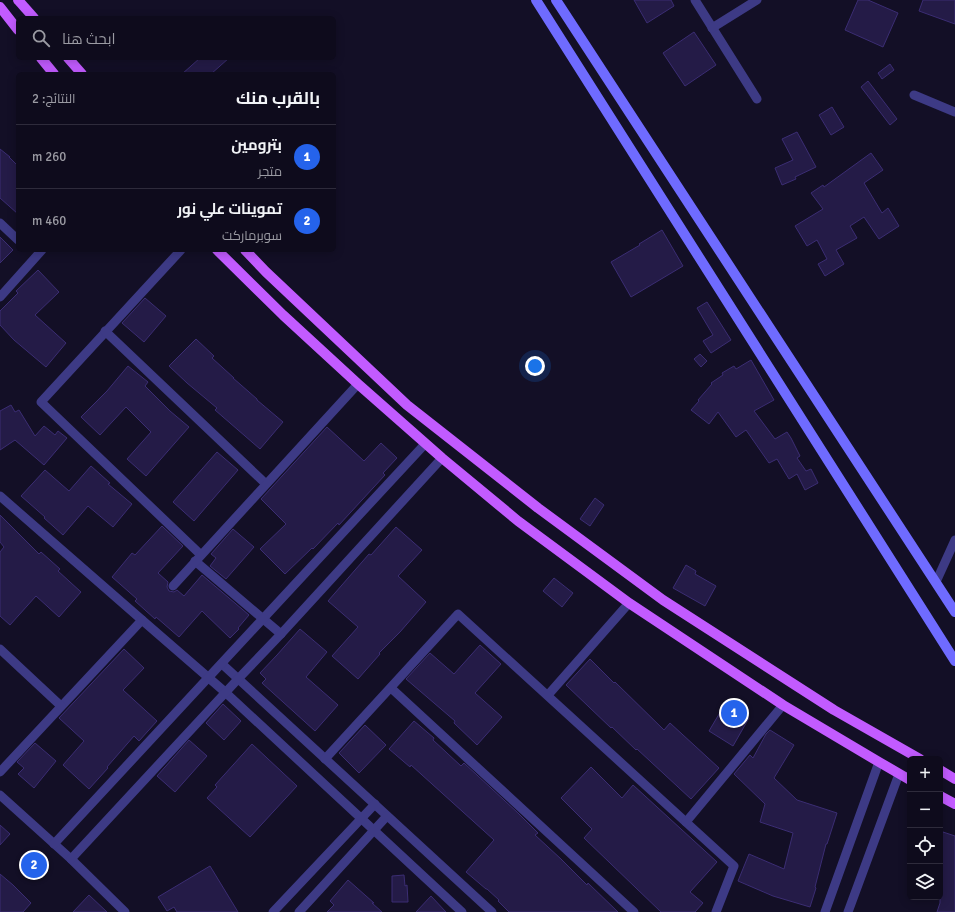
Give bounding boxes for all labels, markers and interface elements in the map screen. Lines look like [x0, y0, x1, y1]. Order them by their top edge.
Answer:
search box [16, 16, 336, 60]
icon: search [30, 27, 52, 49]
text: ابحث هنا [62, 30, 115, 48]
text: بالقرب منك [236, 88, 320, 109]
text: النتائج: 2 [32, 91, 76, 107]
text: بترومين [231, 136, 282, 154]
text: 260 m [32, 149, 66, 165]
text: 1 [303, 149, 311, 165]
text: متجر [258, 164, 282, 180]
text: تموينات علي نور [177, 200, 282, 218]
text: 460 m [32, 213, 66, 229]
text: 2 [303, 213, 311, 229]
text: سوبرماركت [222, 228, 282, 244]
your location [525, 356, 545, 376]
pin: 1 [721, 698, 747, 728]
map controls [907, 756, 943, 900]
button: + [907, 756, 943, 792]
button: − [907, 792, 943, 828]
button: locate [907, 828, 943, 864]
pin: 2 [21, 850, 47, 880]
button: layers [907, 864, 943, 900]

